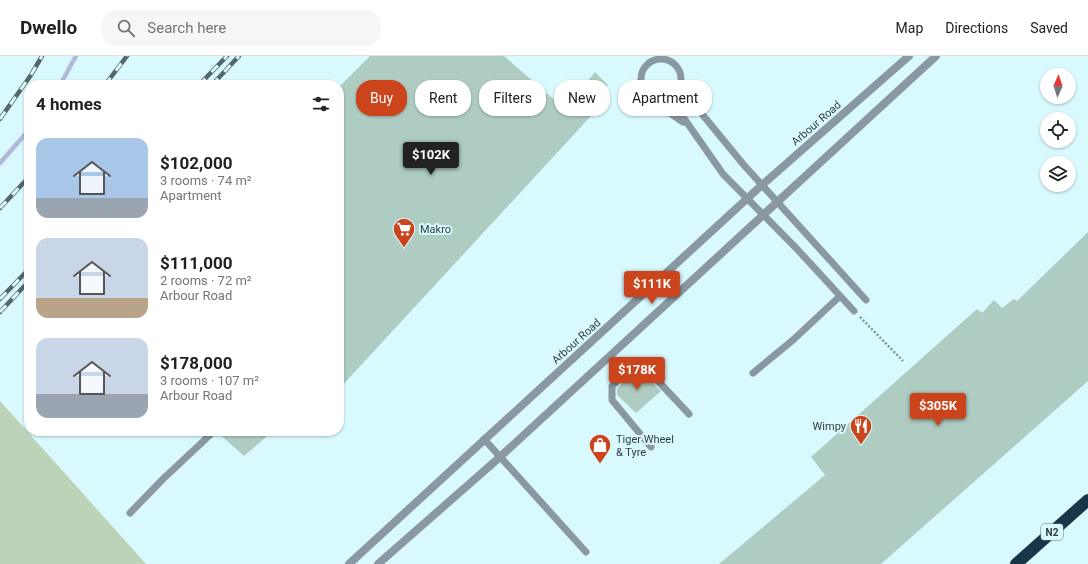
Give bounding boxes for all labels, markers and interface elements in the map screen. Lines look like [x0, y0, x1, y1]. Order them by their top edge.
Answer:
search box [101, 10, 381, 46]
text: Dwello [20, 16, 77, 39]
icon: search [115, 17, 137, 39]
text: Search here [147, 19, 226, 37]
text: Map [896, 20, 923, 36]
text: Directions [945, 20, 1008, 36]
text: Saved [1030, 20, 1068, 36]
north arrow [1040, 68, 1076, 104]
map controls [1040, 68, 1076, 192]
chip: Buy [356, 80, 407, 116]
chip: Rent [415, 80, 471, 116]
chip: Filters [479, 80, 546, 116]
chip: New [554, 80, 610, 116]
chip: Apartment [618, 80, 712, 116]
icon: filters [310, 93, 332, 115]
text: 4 homes [36, 94, 102, 114]
street label: Arbour Road [789, 98, 844, 148]
button: locate [1040, 112, 1076, 148]
pin: $102K [403, 142, 459, 176]
text: $102K [412, 147, 450, 162]
text: $102,000 [160, 153, 232, 173]
icon: home [68, 154, 116, 202]
button: layers [1040, 156, 1076, 192]
text: 3 rooms · 74 m² [160, 173, 252, 188]
text: Apartment [160, 188, 222, 203]
supermarket icon: Makro [391, 216, 417, 249]
place label: Makro [420, 223, 451, 236]
text: $111,000 [160, 253, 232, 273]
icon: home [68, 254, 116, 302]
pin: $111K [624, 271, 680, 305]
text: 2 rooms · 72 m² [160, 273, 252, 288]
text: $111K [633, 276, 671, 291]
text: Arbour Road [160, 288, 232, 303]
street label: Arbour Road [549, 316, 603, 367]
text: $178,000 [160, 353, 232, 373]
icon: home [68, 354, 116, 402]
pin: $178K [609, 357, 665, 391]
text: $178K [618, 362, 656, 377]
text: 3 rooms · 107 m² [160, 373, 259, 388]
text: Arbour Road [160, 388, 232, 403]
pin: $305K [910, 393, 966, 427]
text: $305K [919, 398, 957, 413]
restaurant icon: Wimpy [848, 413, 874, 446]
place label: Wimpy [813, 420, 847, 433]
shop icon: Tiger Wheel & Tyre [587, 432, 613, 465]
place label: Tiger Wheel & Tyre [616, 433, 674, 459]
road number: N2 [1041, 524, 1063, 540]

